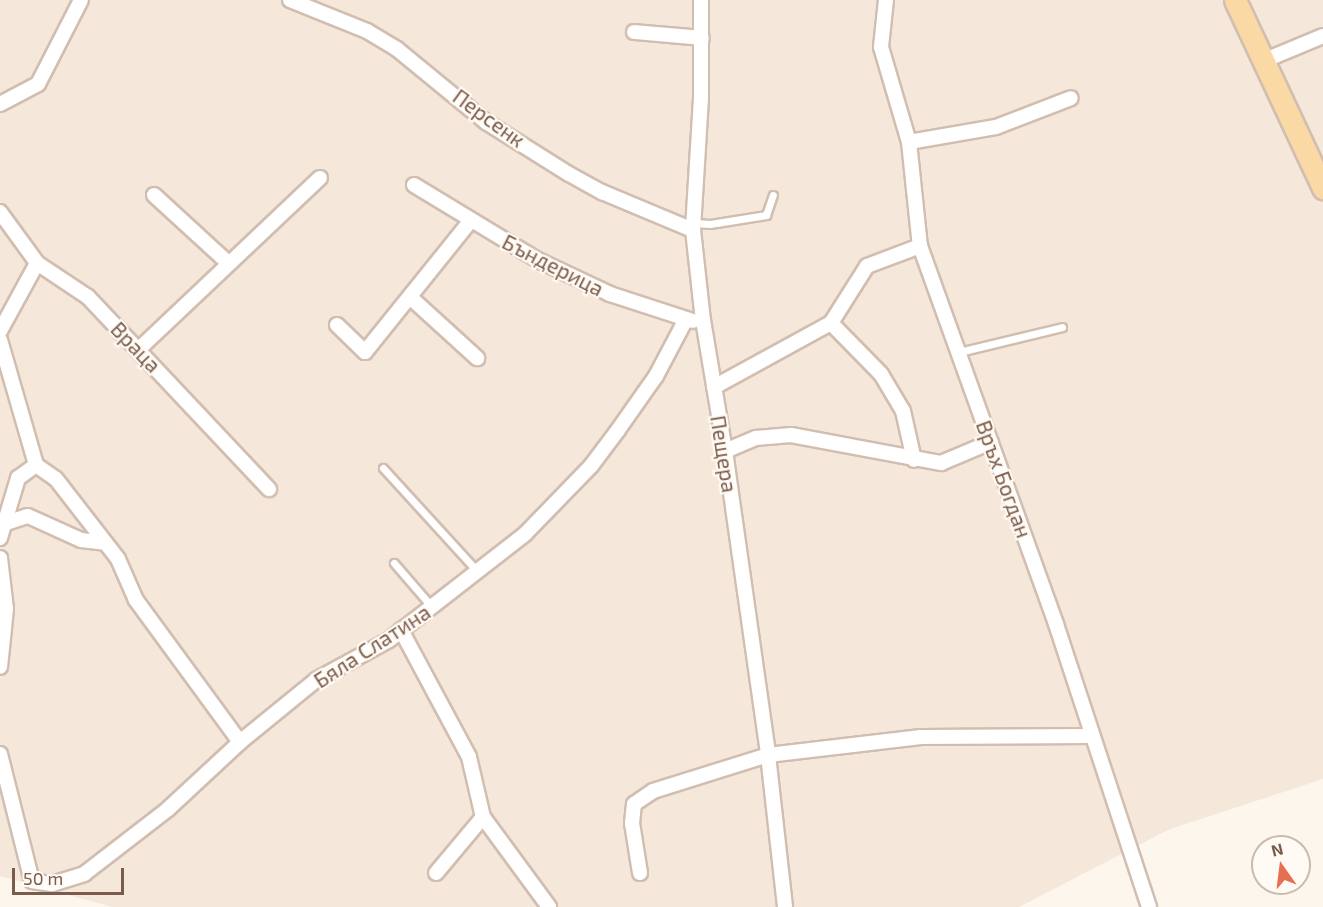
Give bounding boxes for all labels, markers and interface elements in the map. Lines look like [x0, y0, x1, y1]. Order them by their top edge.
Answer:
street label: Персенк [448, 84, 530, 152]
street label: Бъндерица [498, 229, 608, 301]
street label: Враца [106, 316, 166, 378]
street label: Пещера [705, 414, 743, 494]
street label: Връх Богдан [971, 417, 1037, 541]
street label: Бяла Слатина [309, 599, 435, 693]
north arrow [1251, 835, 1311, 895]
text: N [1269, 838, 1285, 860]
scale bar [15, 856, 128, 894]
text: 50 m [23, 867, 63, 889]

